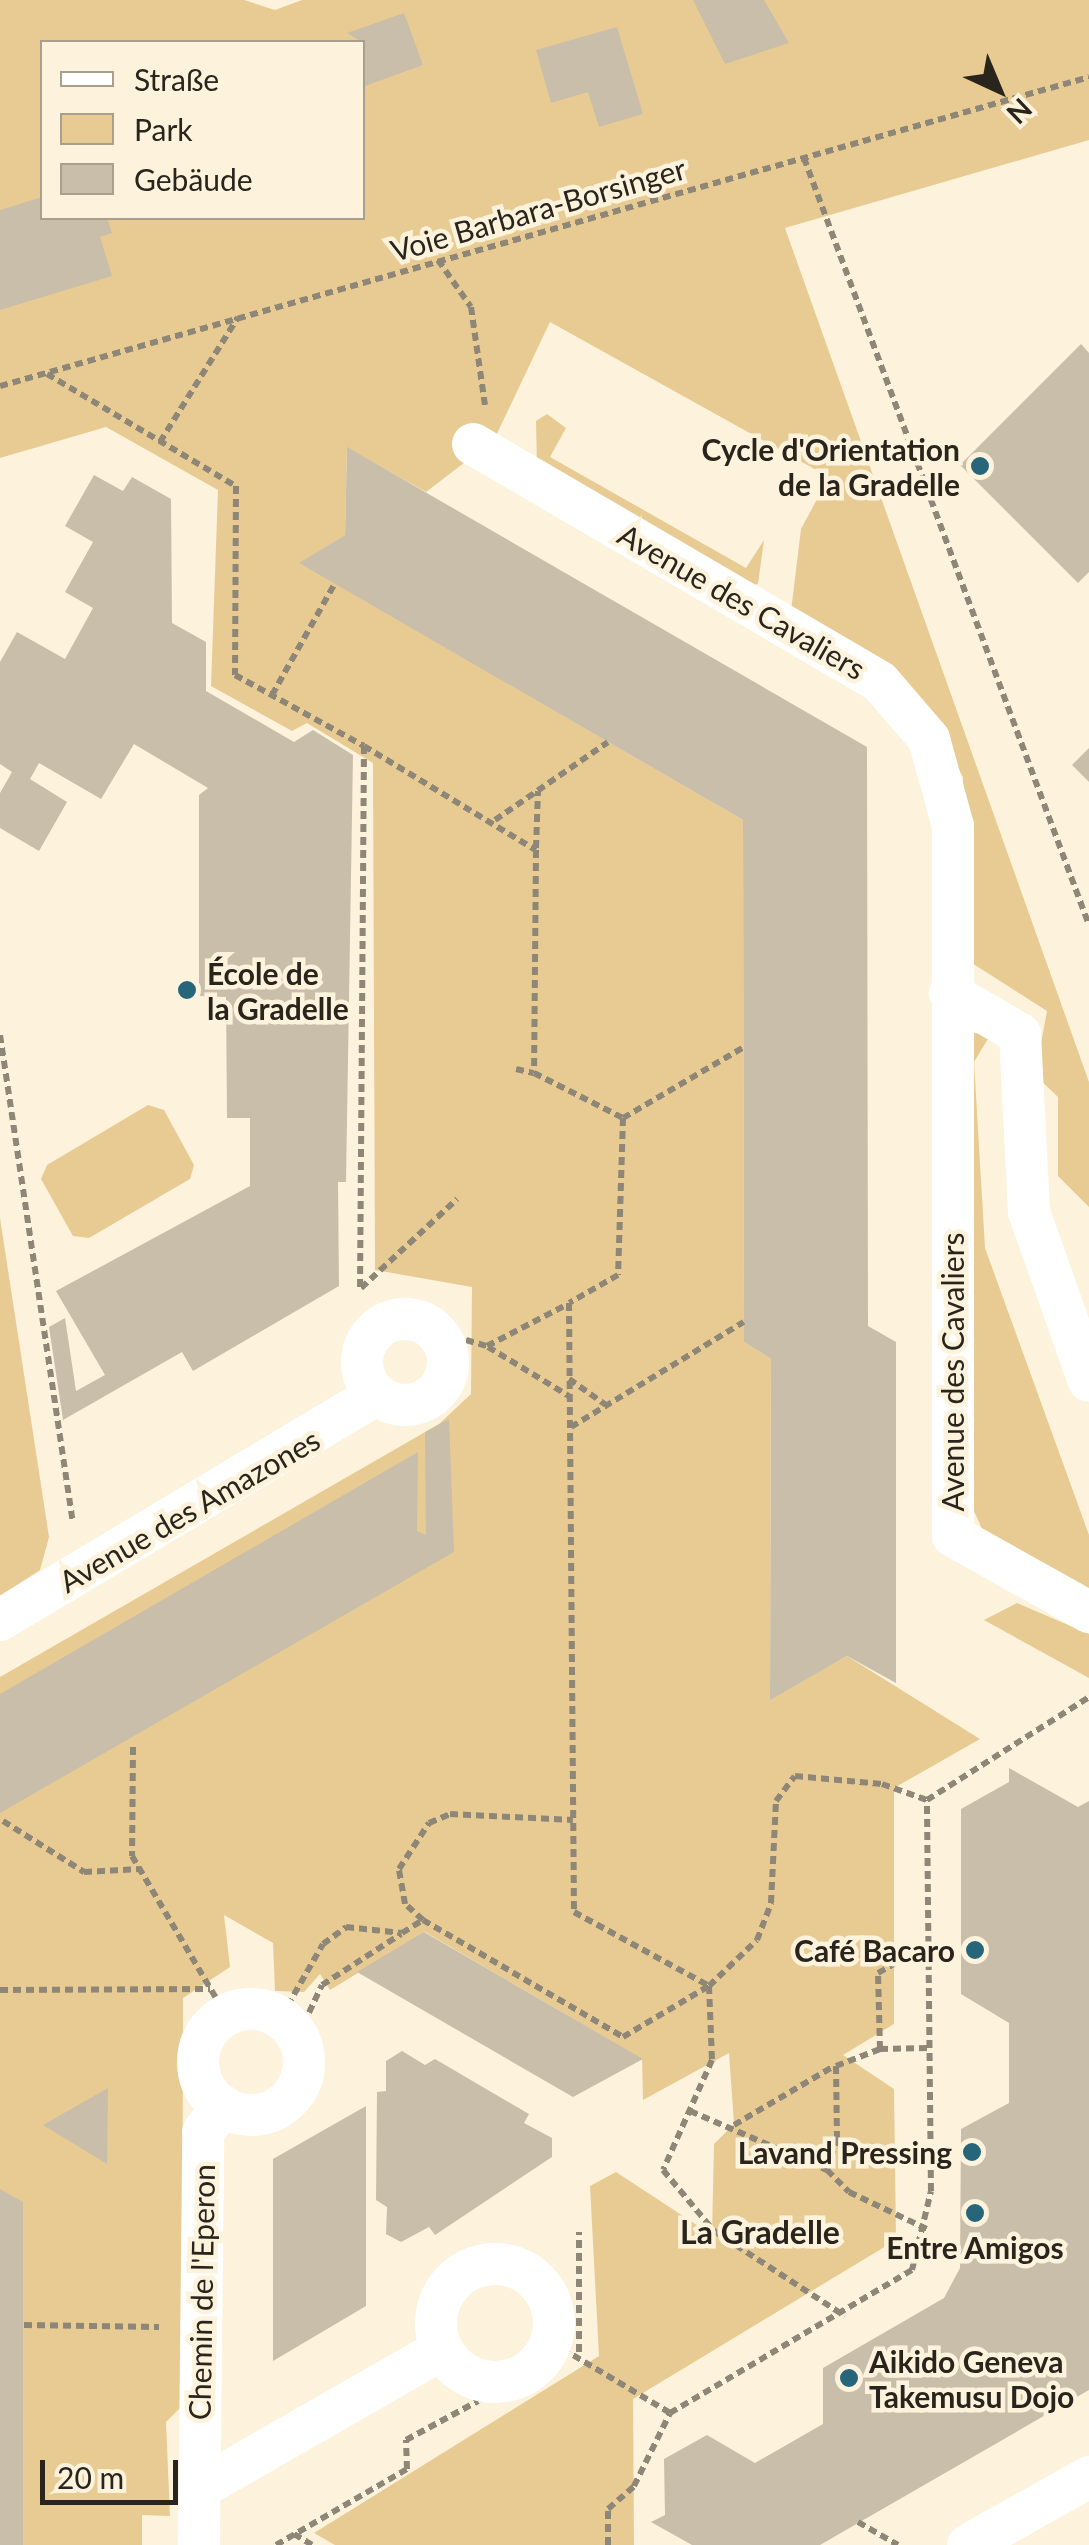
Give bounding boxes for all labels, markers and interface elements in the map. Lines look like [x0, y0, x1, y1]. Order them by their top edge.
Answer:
legend [40, 40, 365, 220]
north arrow [949, 40, 1049, 140]
text: Straße [134, 61, 219, 97]
text: N [1000, 92, 1039, 131]
text: Park [134, 111, 193, 147]
street label: Voie Barbara-Borsinger [386, 150, 690, 268]
text: Gebäude [134, 161, 253, 197]
place label: Cycle d'Orientation de la Gradelle [702, 431, 960, 502]
marker: Cycle d'Orientation de la Gradelle [969, 455, 991, 477]
street label: Avenue des Cavaliers [612, 516, 872, 686]
place label: École de la Gradelle [207, 955, 349, 1026]
marker: École de la Gradelle [176, 979, 198, 1001]
street label: Avenue des Cavaliers [934, 1233, 970, 1511]
street label: Avenue des Amazones [52, 1420, 326, 1600]
place label: Café Bacaro [794, 1932, 955, 1968]
marker: Café Bacaro [964, 1939, 986, 1961]
place label: Lavand Pressing [738, 2134, 952, 2170]
marker: Lavand Pressing [961, 2141, 983, 2163]
street label: Chemin de l'Eperon [181, 2164, 221, 2420]
marker: Entre Amigos [964, 2202, 986, 2224]
district label: La Gradelle [680, 2213, 840, 2251]
place label: Entre Amigos [886, 2229, 1064, 2265]
place label: Aikido Geneva Takemusu Dojo [869, 2343, 1074, 2414]
marker: Aikido Geneva Takemusu Dojo [838, 2367, 860, 2389]
scale bar [45, 2440, 182, 2502]
text: 20 m [57, 2459, 124, 2495]

